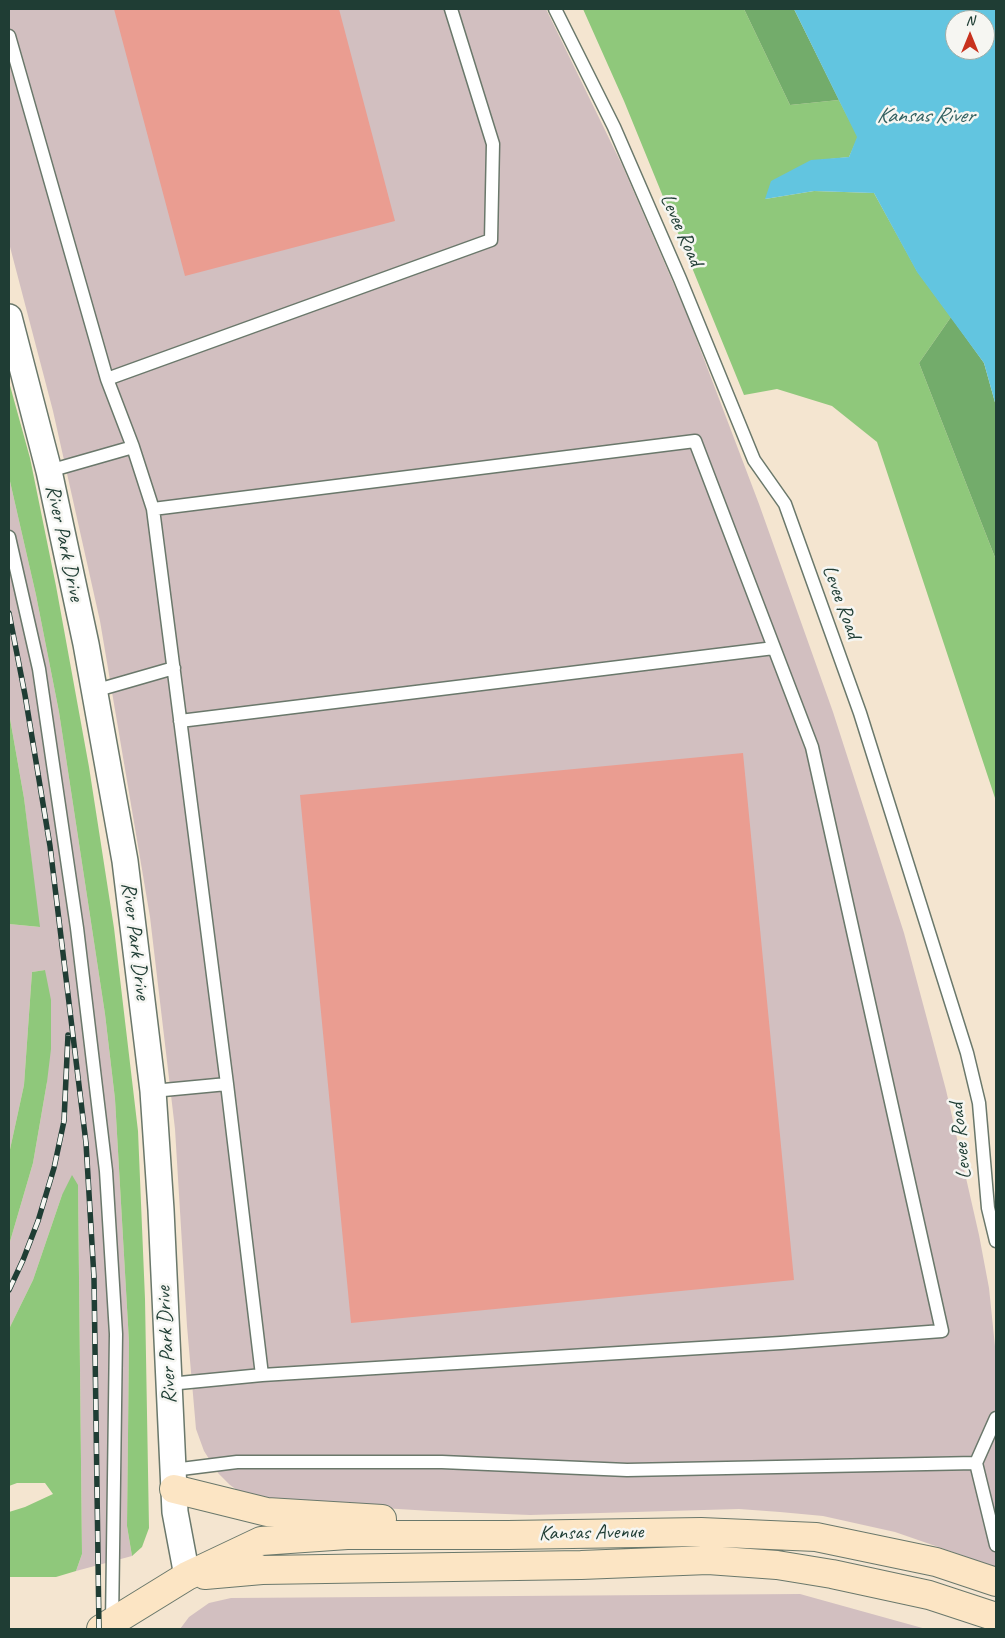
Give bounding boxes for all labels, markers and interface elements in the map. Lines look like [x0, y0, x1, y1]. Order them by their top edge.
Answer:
north arrow [945, 10, 995, 60]
text: N [966, 12, 974, 29]
water label: Kansas River [876, 103, 974, 129]
street label: Levee Road [654, 190, 708, 270]
street label: River Park Drive [39, 483, 89, 603]
street label: Levee Road [816, 562, 866, 642]
street label: River Park Drive [115, 881, 155, 1001]
street label: Levee Road [944, 1102, 978, 1180]
street label: River Park Drive [151, 1285, 183, 1405]
street label: Kansas Avenue [539, 1519, 643, 1547]

